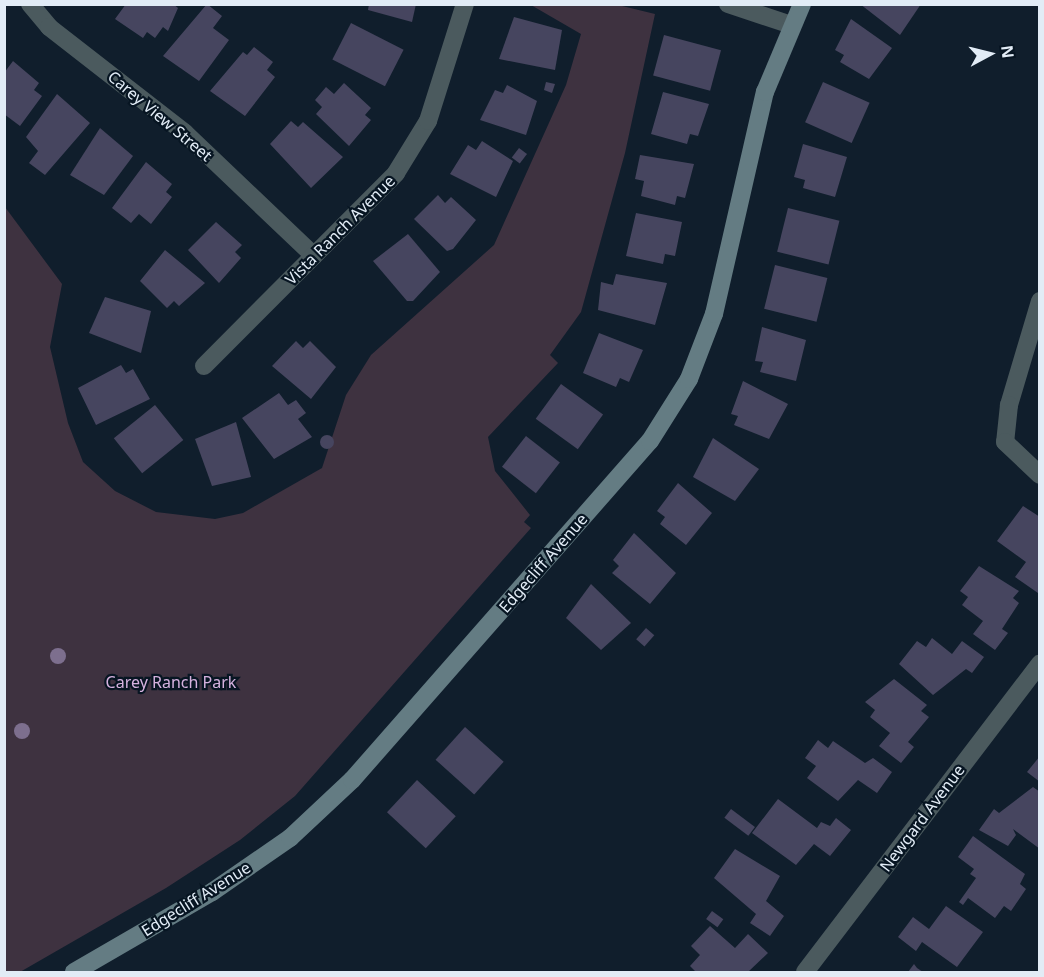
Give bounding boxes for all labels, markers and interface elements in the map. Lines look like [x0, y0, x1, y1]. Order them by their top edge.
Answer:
north arrow [960, 24, 1020, 84]
text: N [996, 44, 1020, 60]
street label: Carey View Street [104, 67, 216, 165]
street label: Vista Ranch Avenue [281, 171, 399, 289]
street label: Edgecliff Avenue [495, 510, 591, 616]
park label: Carey Ranch Park [106, 672, 236, 692]
street label: Newgard Avenue [876, 761, 968, 875]
street label: Edgecliff Avenue [138, 858, 254, 940]

